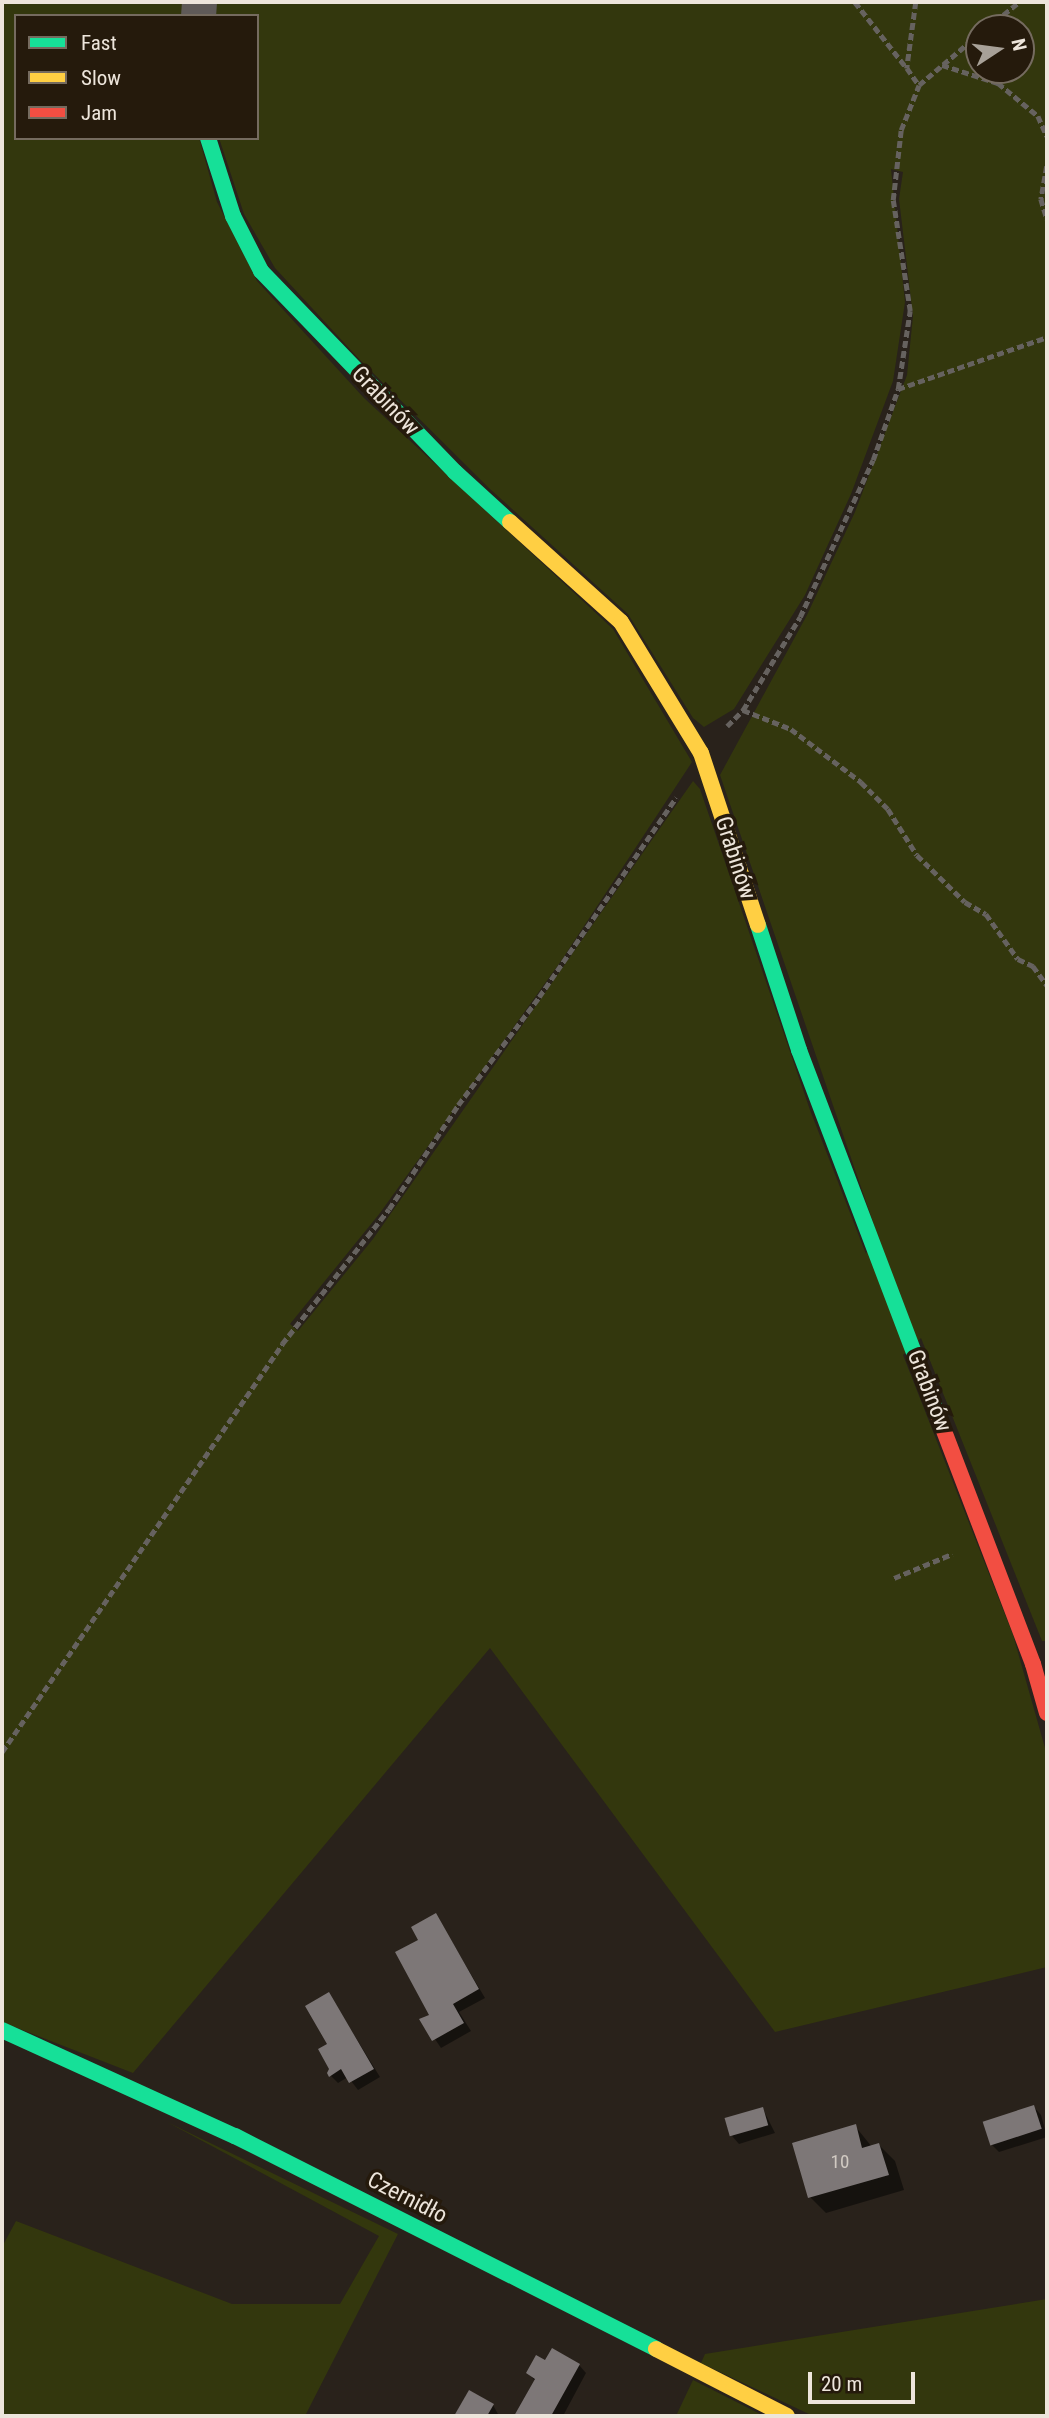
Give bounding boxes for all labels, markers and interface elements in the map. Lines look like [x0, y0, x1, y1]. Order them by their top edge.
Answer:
legend [14, 14, 259, 140]
north arrow [965, 14, 1035, 84]
text: Fast [81, 31, 117, 55]
text: N [1006, 36, 1032, 53]
text: Slow [81, 66, 121, 90]
text: Jam [81, 101, 117, 125]
street label: Grabinów [345, 361, 425, 441]
street label: Grabinów [709, 813, 761, 903]
street label: Grabinów [901, 1346, 957, 1436]
house number: 10 [831, 2151, 849, 2173]
street label: Czernidło [362, 2166, 452, 2230]
scale bar [811, 2358, 918, 2402]
text: 20 m [821, 2372, 862, 2396]

